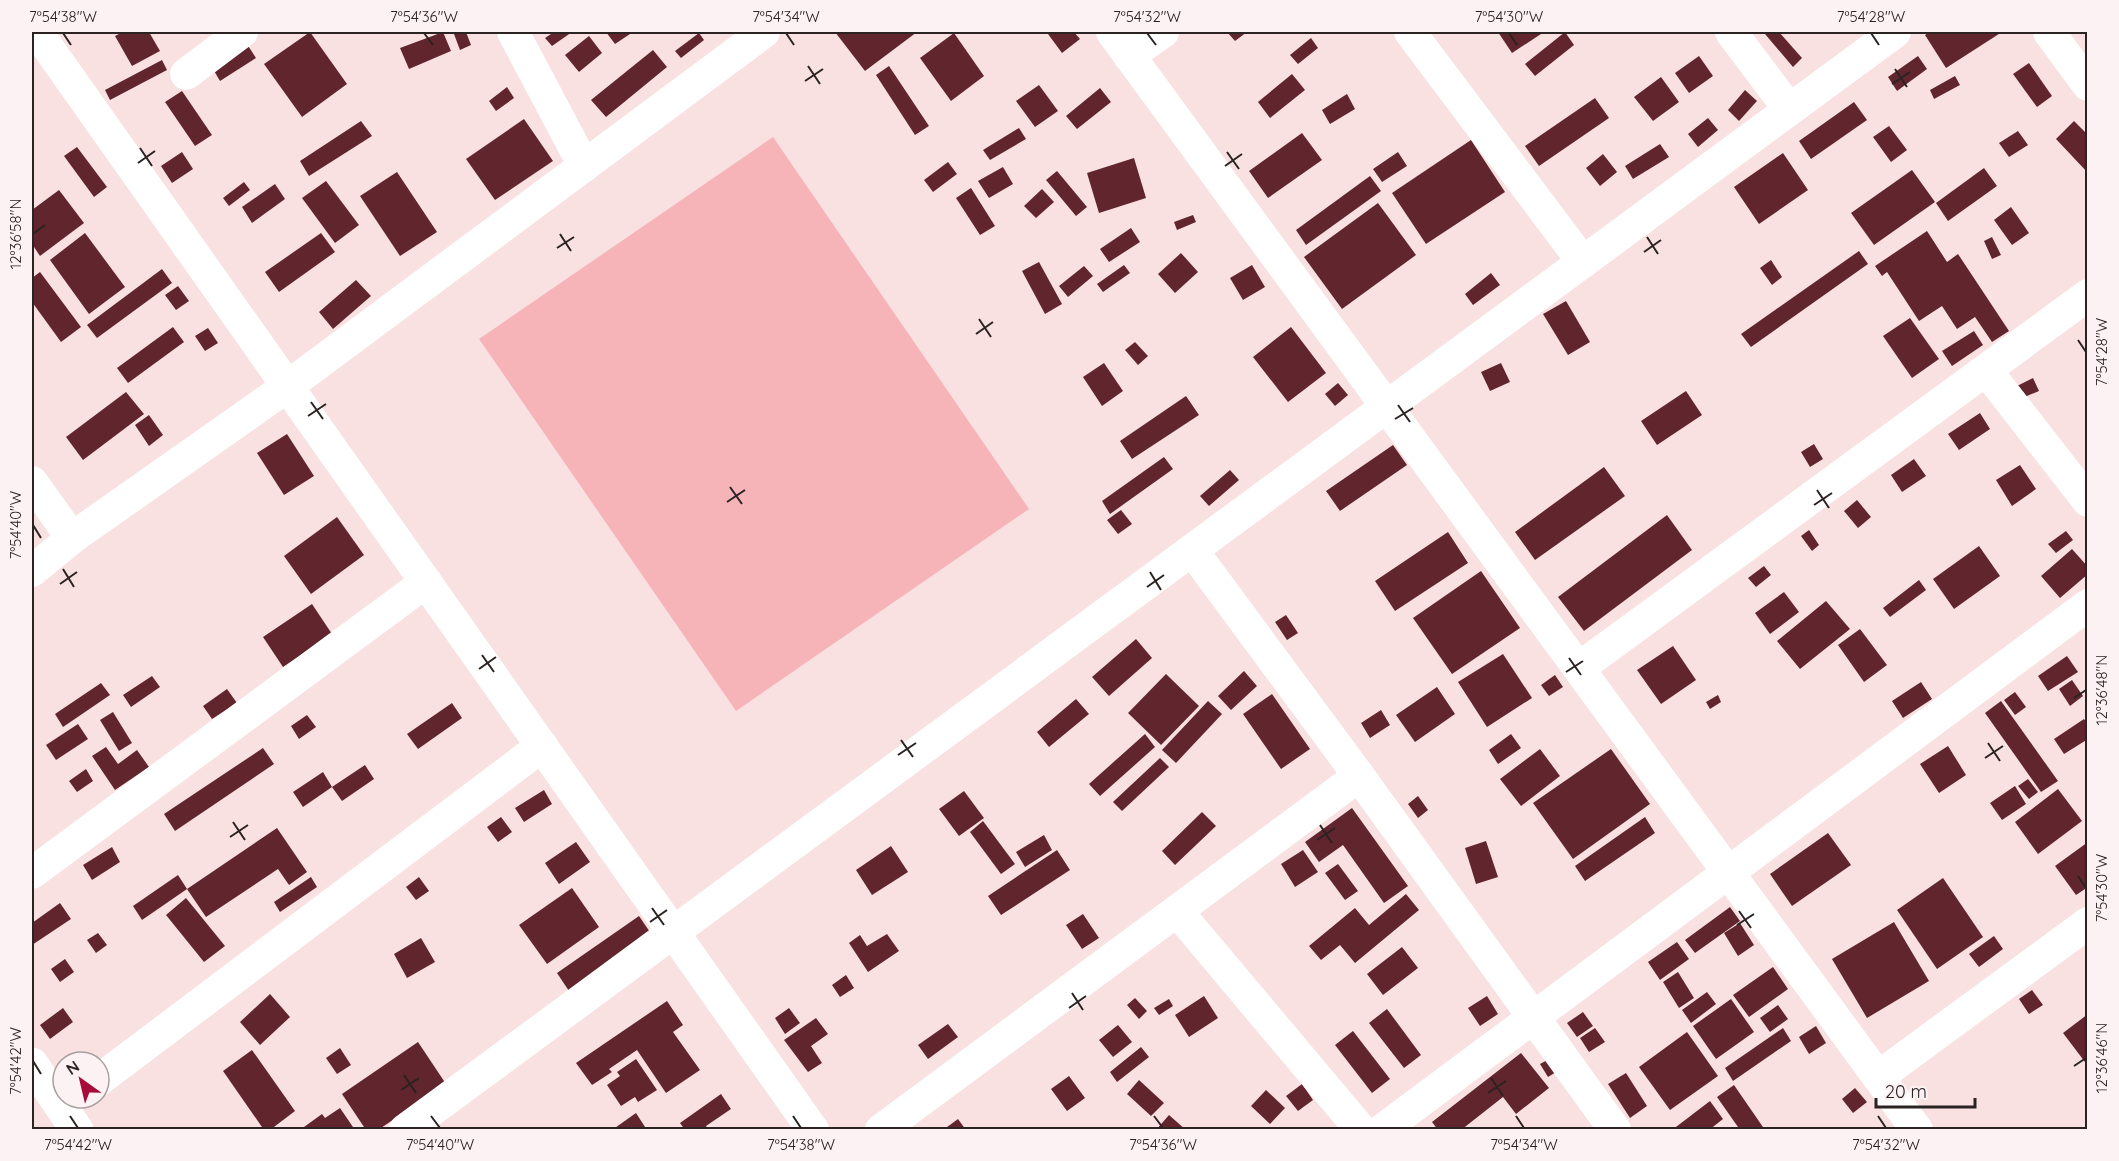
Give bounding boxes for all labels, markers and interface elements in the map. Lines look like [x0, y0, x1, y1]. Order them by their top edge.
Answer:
text: 7°54'38"W [29, 7, 97, 26]
text: 7°54'36"W [390, 7, 458, 26]
text: 7°54'34"W [752, 7, 820, 26]
text: 7°54'32"W [1113, 7, 1182, 26]
text: 7°54'30"W [1475, 7, 1544, 26]
text: 7°54'28"W [1837, 7, 1906, 26]
text: 12°36'58"N [6, 199, 25, 269]
text: 7°54'28"W [2092, 317, 2111, 386]
text: 7°54'40"W [6, 490, 25, 559]
text: 12°36'48"N [2092, 655, 2111, 725]
text: 7°54'30"W [2092, 853, 2111, 922]
text: 12°36'46"N [2092, 1023, 2111, 1093]
text: 7°54'42"W [6, 1026, 25, 1095]
north arrow [51, 1050, 111, 1110]
text: N [62, 1056, 83, 1079]
scale bar [1876, 1071, 1975, 1109]
text: 20 m [1885, 1080, 1927, 1103]
text: 7°54'42"W [44, 1135, 113, 1154]
text: 7°54'40"W [406, 1135, 475, 1154]
text: 7°54'38"W [767, 1135, 835, 1154]
text: 7°54'36"W [1129, 1135, 1197, 1154]
text: 7°54'34"W [1490, 1135, 1558, 1154]
text: 7°54'32"W [1852, 1135, 1921, 1154]

